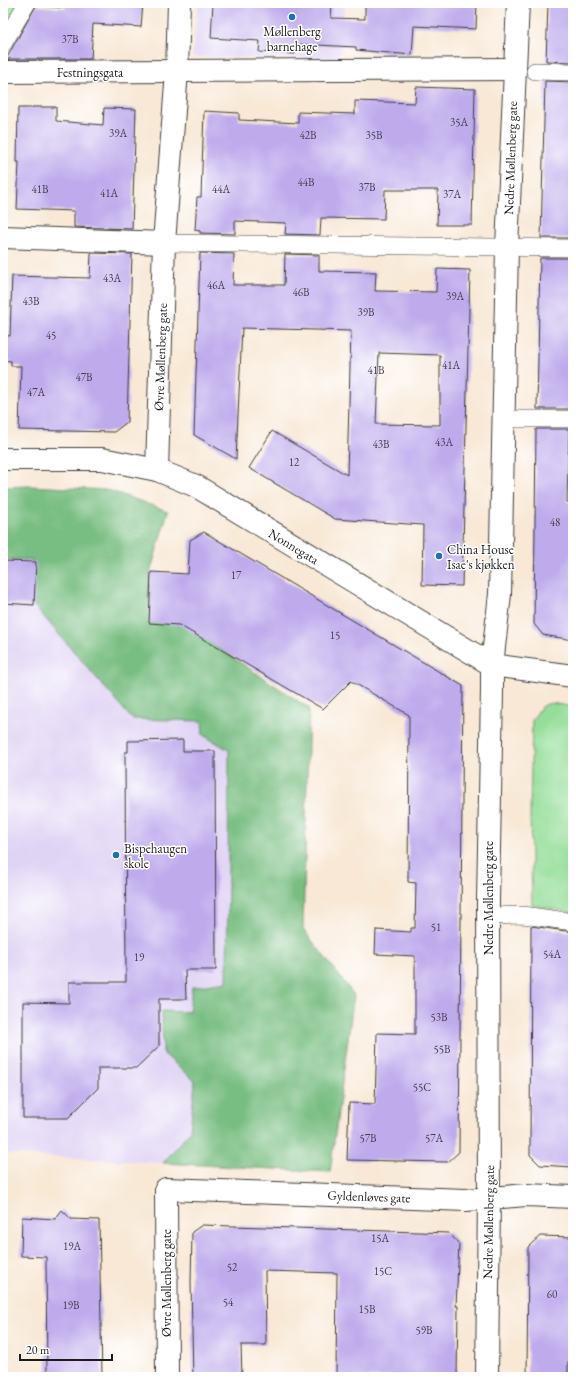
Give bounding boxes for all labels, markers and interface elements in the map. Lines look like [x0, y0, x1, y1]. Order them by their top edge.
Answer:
marker: Møllenberg barnehage [287, 12, 297, 22]
place label: Møllenberg barnehage [263, 23, 321, 55]
house number: 37B [61, 32, 79, 46]
street label: Festningsgata [57, 64, 124, 81]
street label: Nedre Møllenberg gate [500, 101, 521, 215]
house number: 35A [450, 115, 468, 129]
house number: 39A [109, 126, 127, 140]
house number: 42B [299, 128, 317, 142]
house number: 35B [365, 128, 383, 142]
house number: 44B [297, 175, 315, 189]
house number: 37B [358, 180, 376, 194]
house number: 41B [31, 182, 49, 196]
house number: 44A [212, 182, 230, 196]
house number: 41A [100, 186, 118, 200]
house number: 37A [443, 187, 461, 201]
house number: 43A [103, 271, 121, 285]
house number: 46A [207, 278, 225, 292]
house number: 46B [292, 285, 310, 299]
house number: 39A [446, 289, 464, 303]
house number: 43B [22, 294, 40, 308]
street label: Øvre Møllenberg gate [150, 303, 171, 411]
house number: 39B [357, 305, 375, 319]
house number: 45 [46, 328, 56, 342]
house number: 41A [442, 358, 460, 372]
house number: 41B [367, 363, 385, 377]
house number: 47B [75, 370, 93, 384]
house number: 47A [27, 385, 45, 399]
house number: 43A [435, 435, 453, 449]
house number: 43B [372, 437, 390, 451]
house number: 12 [289, 455, 300, 469]
house number: 48 [550, 515, 560, 529]
street label: Nonnegata [266, 525, 323, 568]
place label: China House Isae's kjøkken [447, 541, 515, 573]
marker: China House Isae's kjøkken [434, 551, 444, 561]
house number: 17 [231, 568, 242, 582]
house number: 15 [330, 628, 340, 642]
place label: Bispehaugen skole [124, 840, 187, 872]
street label: Nedre Møllenberg gate [480, 841, 497, 955]
marker: Bispehaugen skole [111, 850, 121, 860]
house number: 51 [431, 920, 441, 934]
house number: 54A [543, 947, 561, 961]
house number: 19 [134, 950, 145, 964]
house number: 53B [430, 1010, 448, 1024]
house number: 55B [433, 1042, 451, 1056]
house number: 55C [413, 1080, 431, 1094]
house number: 57B [359, 1131, 377, 1145]
house number: 57A [425, 1131, 443, 1145]
street label: Nedre Møllenberg gate [479, 1165, 498, 1279]
street label: Gyldenløves gate [327, 1187, 411, 1206]
street label: Øvre Møllenberg gate [158, 1229, 175, 1337]
house number: 15A [371, 1231, 389, 1245]
house number: 19A [63, 1239, 81, 1253]
house number: 52 [227, 1260, 238, 1274]
house number: 15C [374, 1264, 392, 1278]
house number: 60 [547, 1287, 557, 1301]
house number: 54 [223, 1295, 234, 1309]
house number: 19B [62, 1298, 80, 1312]
house number: 15B [358, 1302, 376, 1316]
house number: 59B [415, 1323, 433, 1337]
scale bar [20, 1336, 112, 1362]
text: 20 m [26, 1342, 50, 1358]

